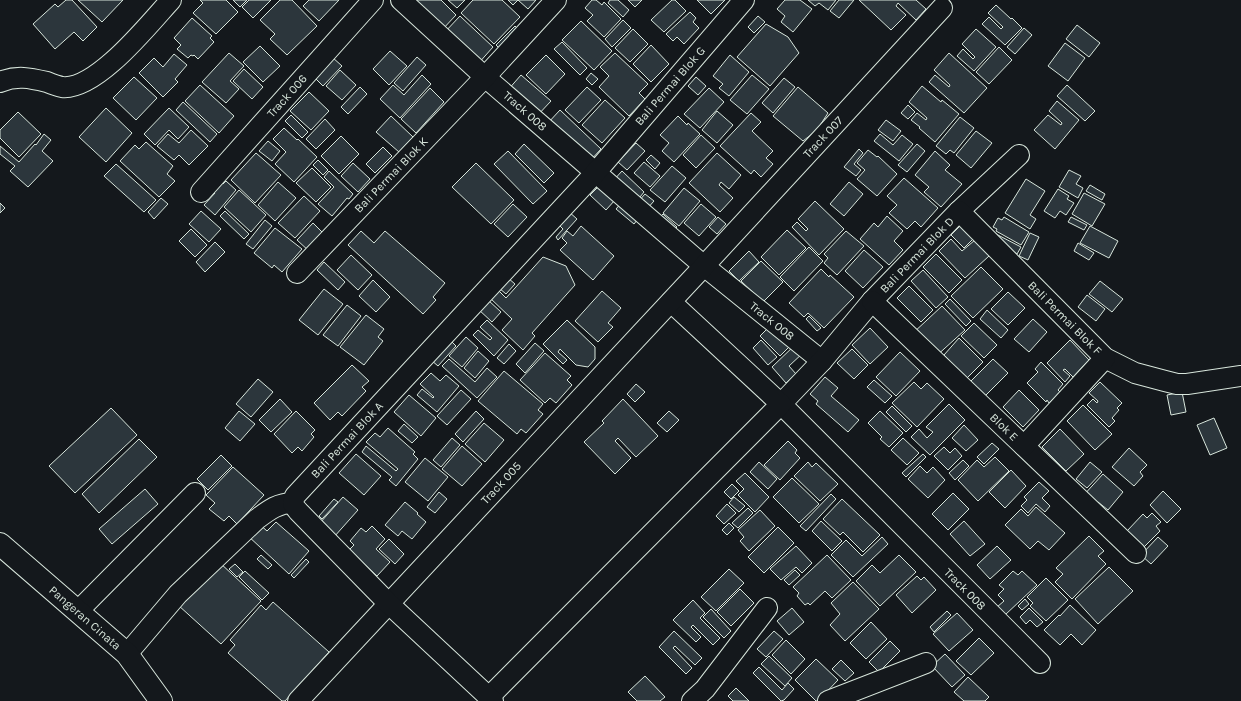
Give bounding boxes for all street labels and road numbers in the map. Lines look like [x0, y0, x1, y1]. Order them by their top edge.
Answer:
street label: Bali Permai Blok G [632, 44, 708, 128]
street label: Track 006 [264, 72, 310, 120]
street label: Track 008 [500, 88, 550, 134]
street label: Track 007 [800, 113, 846, 161]
street label: Bali Permai Blok K [351, 134, 431, 216]
street label: Bali Permai Blok D [877, 214, 957, 296]
street label: Bali Permai Blok F [1025, 278, 1105, 358]
street label: Track 008 [747, 299, 797, 343]
street label: Bali Permai Blok A [308, 399, 386, 481]
street label: Blok E [987, 410, 1021, 444]
street label: Track 005 [478, 459, 524, 507]
street label: Track 008 [941, 565, 989, 613]
street label: Pangeran Cinata [46, 583, 124, 653]

